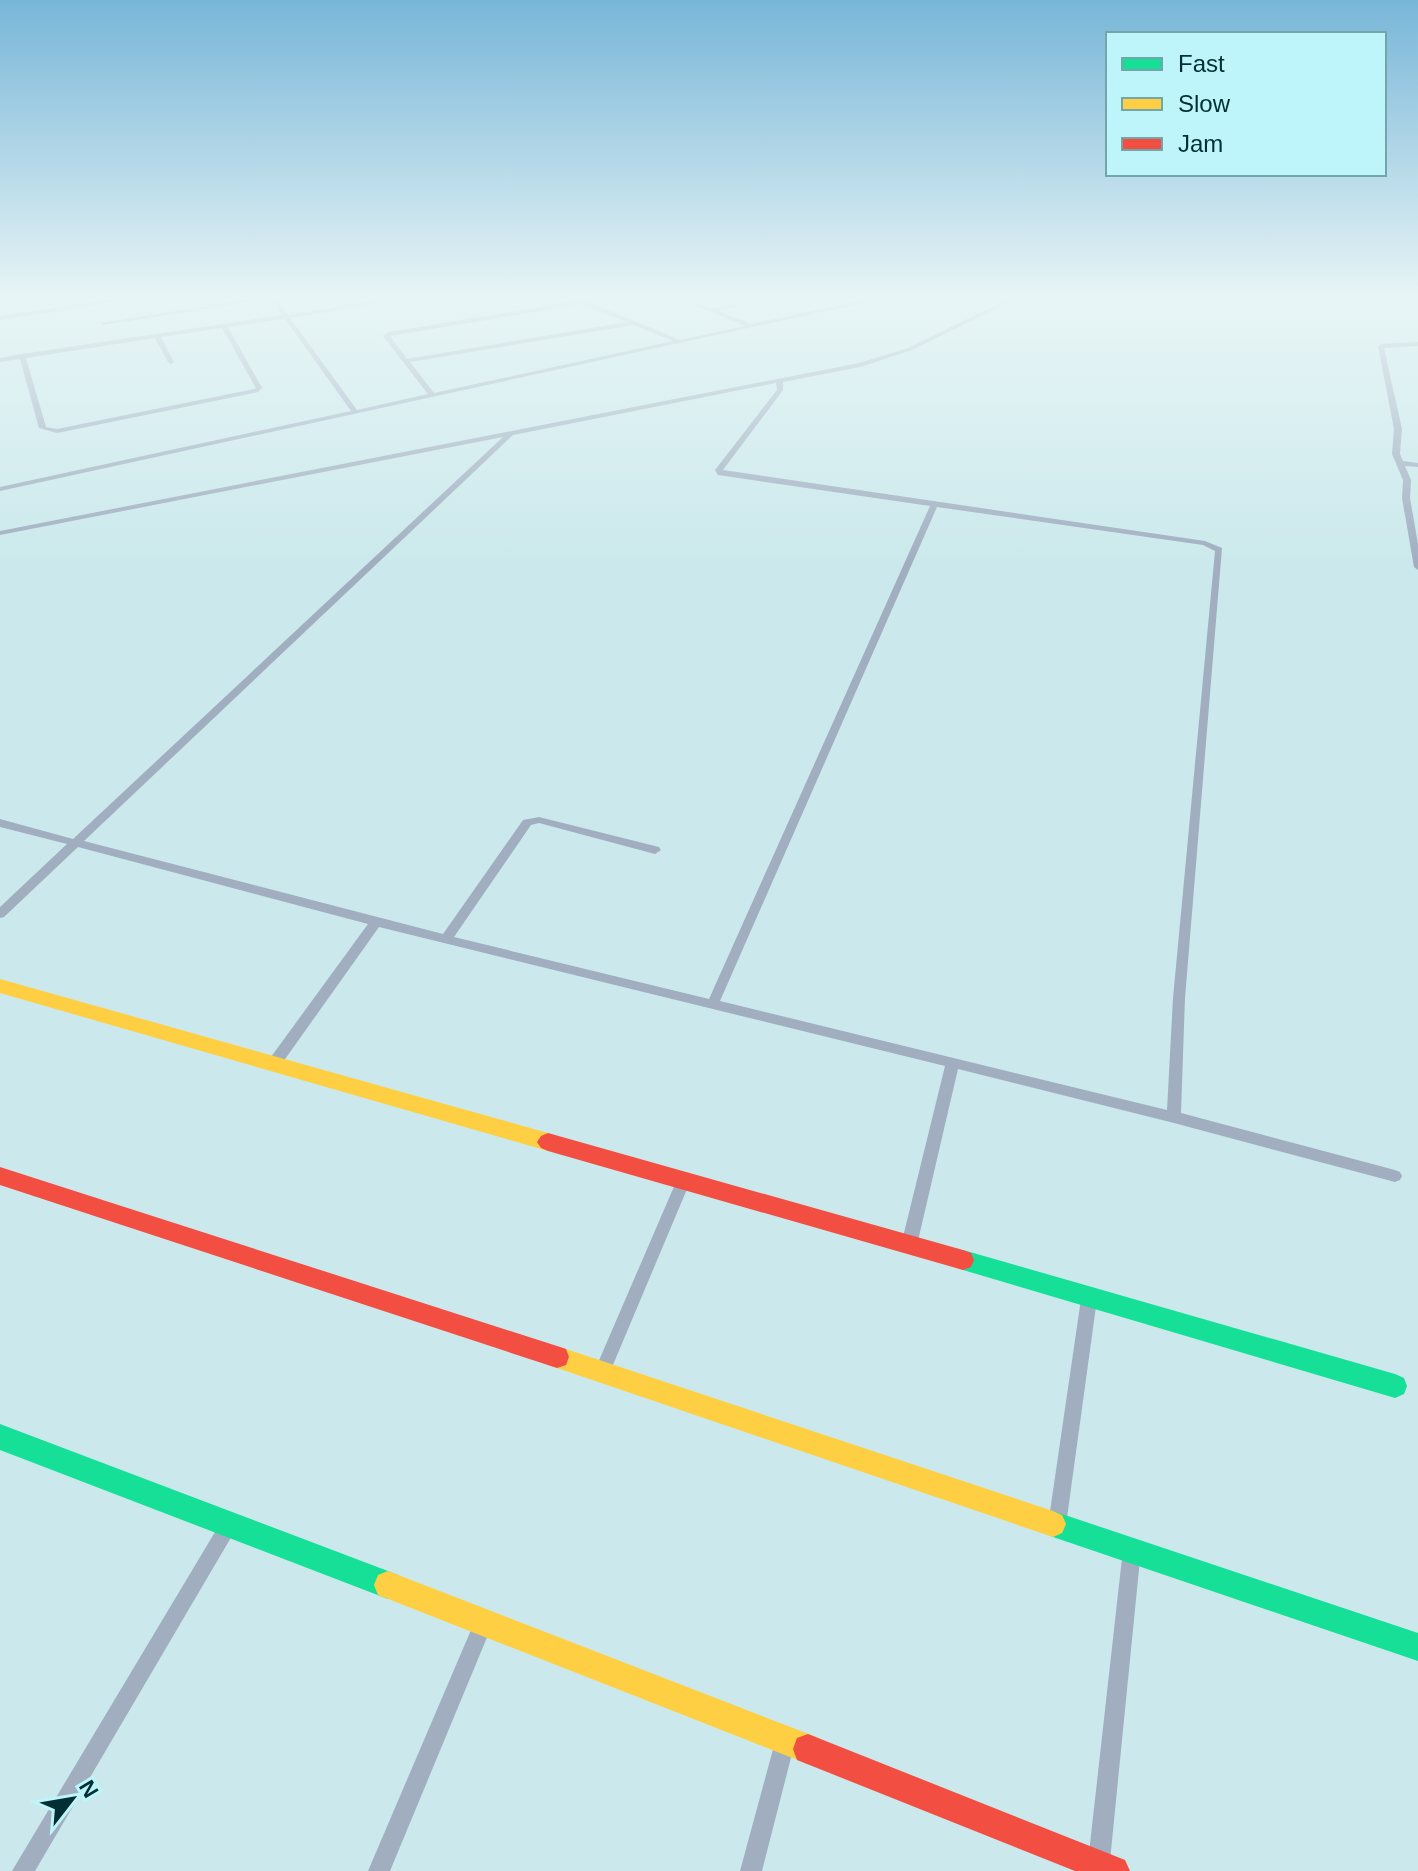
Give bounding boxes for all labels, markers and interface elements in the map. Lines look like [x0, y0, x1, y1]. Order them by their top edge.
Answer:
legend [1106, 32, 1386, 176]
text: Fast [1178, 50, 1225, 77]
text: Slow [1178, 90, 1231, 117]
text: Jam [1178, 130, 1223, 157]
north arrow [32, 1759, 112, 1839]
text: N [74, 1776, 104, 1802]

